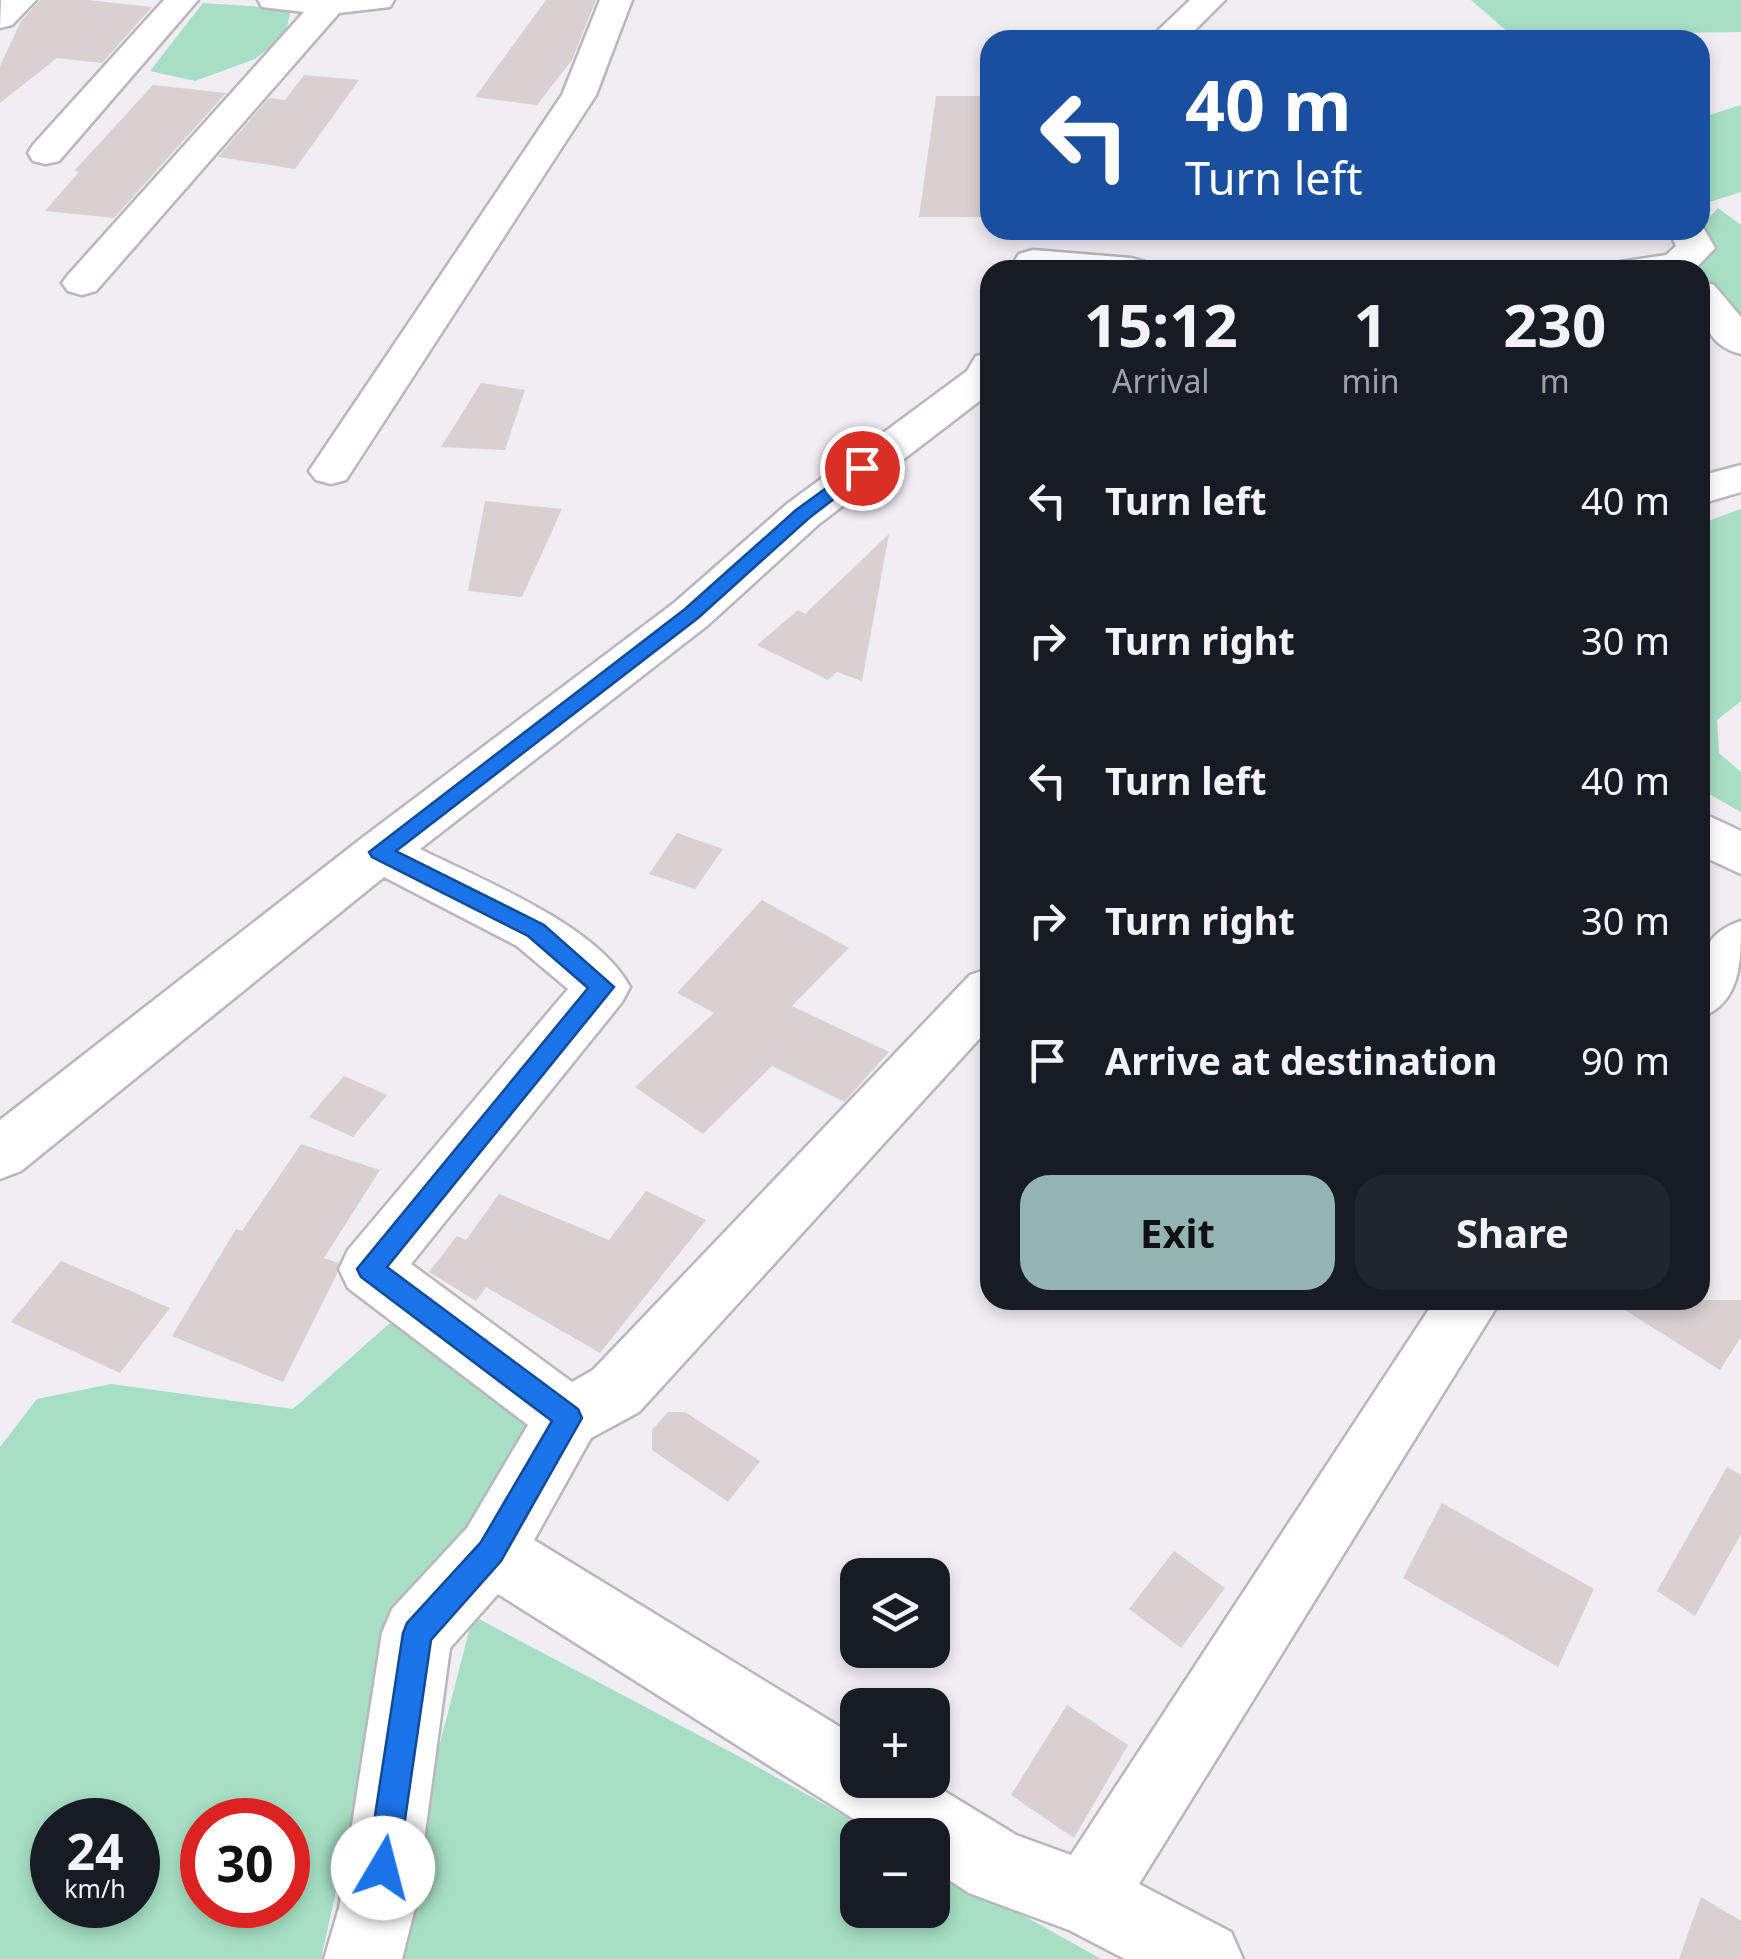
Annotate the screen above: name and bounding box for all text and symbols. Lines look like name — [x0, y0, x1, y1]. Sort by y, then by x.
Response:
text: 40 m — [1185, 56, 1352, 152]
icon: left — [1020, 70, 1150, 200]
text: Turn left — [1185, 147, 1362, 208]
text: 15:12 — [1084, 283, 1238, 365]
text: 1 — [1353, 283, 1388, 365]
text: 230 — [1503, 283, 1606, 365]
text: Arrival — [1112, 359, 1210, 402]
text: min — [1342, 359, 1400, 402]
text: m — [1540, 359, 1570, 402]
pin — [820, 426, 905, 511]
icon: arrive — [835, 441, 890, 496]
icon: left — [1020, 473, 1075, 528]
text: Turn left — [1105, 474, 1267, 526]
text: 40 m — [1581, 474, 1670, 526]
icon: right — [1020, 613, 1075, 668]
text: Turn right — [1105, 614, 1295, 666]
text: 30 m — [1581, 614, 1670, 666]
icon: left — [1020, 753, 1075, 808]
text: Turn left — [1105, 754, 1267, 806]
text: 40 m — [1581, 754, 1670, 806]
icon: right — [1020, 893, 1075, 948]
text: Turn right — [1105, 894, 1295, 946]
text: 30 m — [1581, 894, 1670, 946]
icon: arrive — [1020, 1033, 1075, 1088]
text: Arrive at destination — [1105, 1034, 1497, 1086]
text: 90 m — [1581, 1034, 1670, 1086]
button: Exit — [1020, 1175, 1335, 1290]
button: Share — [1355, 1175, 1670, 1290]
map controls — [840, 1558, 950, 1928]
button: layers — [840, 1558, 950, 1668]
button: + — [840, 1688, 950, 1798]
speed limit sign: 30 — [180, 1798, 310, 1928]
position arrow — [331, 1816, 435, 1920]
text: 24 — [66, 1817, 124, 1885]
button: − — [840, 1818, 950, 1928]
text: km/h — [64, 1871, 126, 1905]

